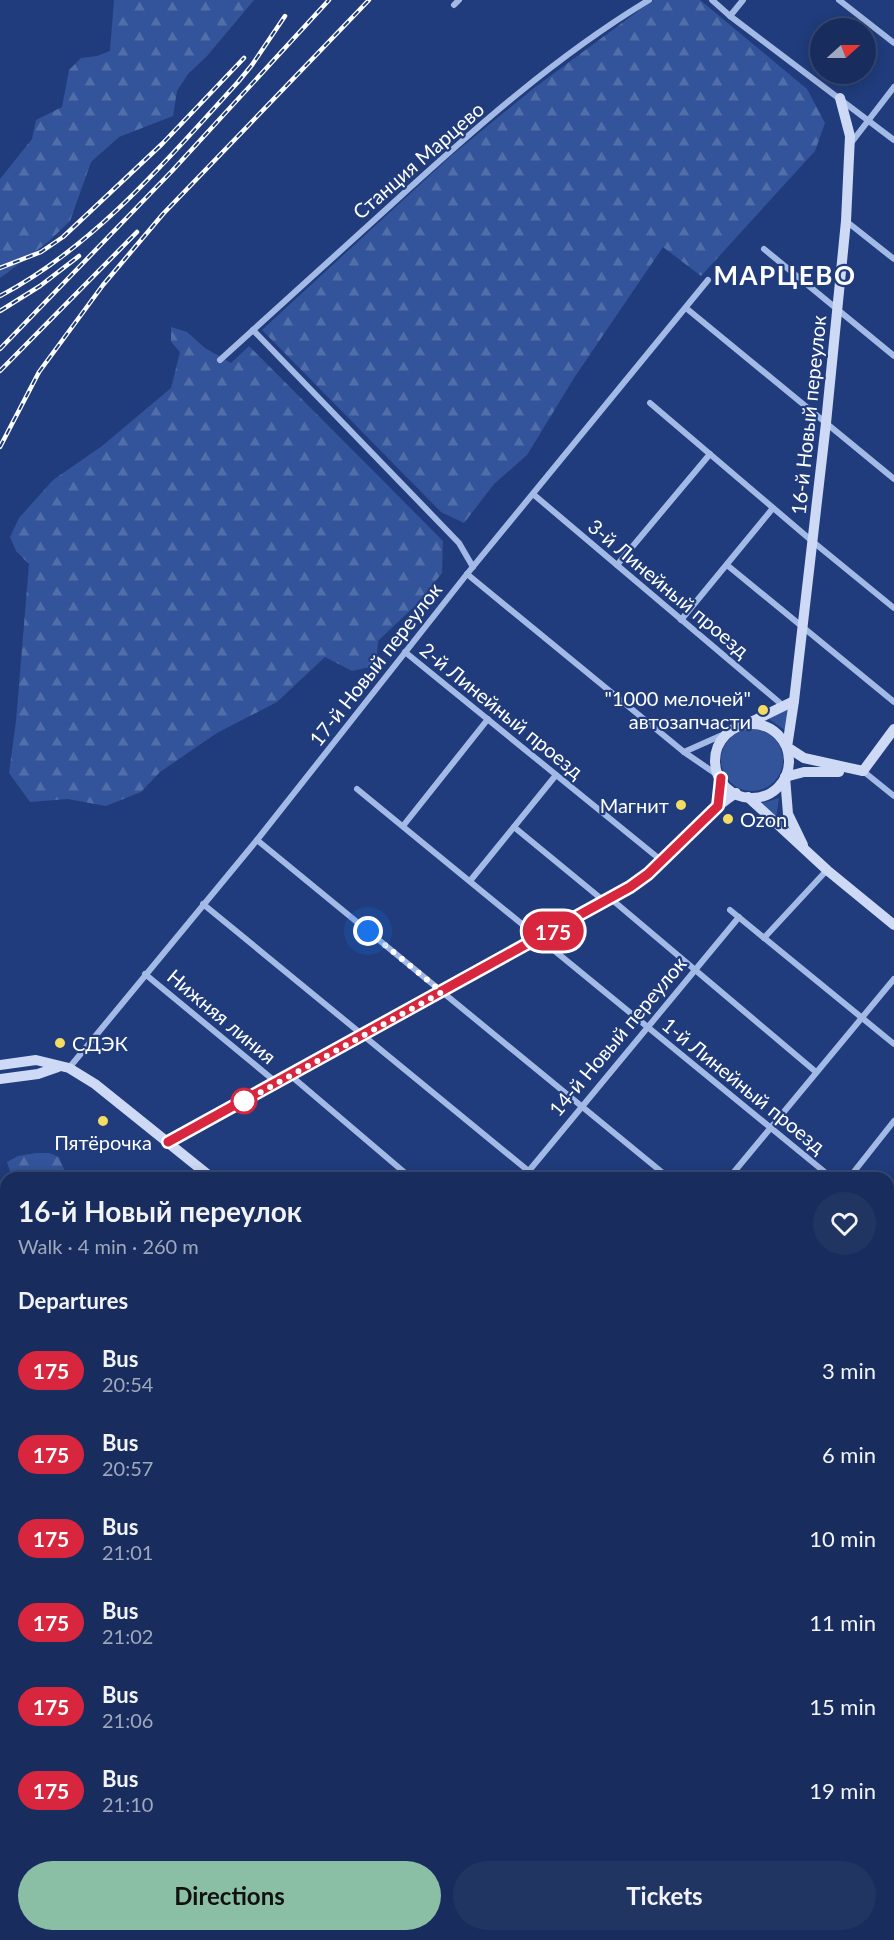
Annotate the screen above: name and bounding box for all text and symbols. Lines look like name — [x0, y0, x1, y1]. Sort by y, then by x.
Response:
north arrow — [810, 18, 876, 84]
map controls — [810, 18, 876, 84]
street label: Станция Марцево — [348, 97, 488, 223]
district label: МАРЦЕВО — [714, 259, 856, 291]
street label: 16-й Новый переулок — [786, 313, 830, 516]
street label: 3-й Линейный проезд — [584, 514, 754, 662]
street label: 17-й Новый переулок — [304, 577, 447, 750]
street label: 2-й Линейный проезд — [416, 637, 588, 783]
place label: "1000 мелочей" автозапчасти — [605, 686, 751, 733]
marker: "1000 мелочей" автозапчасти — [756, 703, 770, 717]
place label: Магнит — [600, 793, 669, 817]
marker: Магнит — [674, 798, 688, 812]
place label: Ozon — [740, 807, 787, 831]
marker: Ozon — [721, 812, 735, 826]
line badge: 175 — [518, 912, 588, 950]
your location — [353, 916, 383, 946]
text: 175 — [535, 919, 571, 944]
street label: 14-й Новый переулок — [543, 951, 691, 1121]
street label: Нижняя линия — [163, 964, 281, 1068]
street label: 1-й Линейный проезд — [658, 1012, 830, 1158]
place label: СДЭК — [72, 1031, 129, 1055]
marker: СДЭК — [53, 1036, 67, 1050]
unlabelled marker — [231, 1088, 257, 1114]
marker: Пятёрочка — [96, 1114, 110, 1128]
place label: Пятёрочка — [54, 1130, 152, 1154]
button: heart — [813, 1192, 876, 1255]
text: 16-й Новый переулок — [18, 1194, 302, 1228]
text: Walk · 4 min · 260 m — [18, 1234, 199, 1258]
text: Departures — [18, 1287, 128, 1314]
text: Bus — [102, 1345, 138, 1372]
text: 3 min — [822, 1357, 876, 1384]
text: 175 — [33, 1358, 69, 1383]
text: 20:54 — [102, 1372, 153, 1396]
text: Bus — [102, 1429, 138, 1456]
text: 6 min — [822, 1441, 876, 1468]
text: 175 — [33, 1442, 69, 1467]
text: 20:57 — [102, 1456, 153, 1480]
text: Bus — [102, 1513, 138, 1540]
text: 10 min — [809, 1525, 876, 1552]
text: 175 — [33, 1526, 69, 1551]
text: 21:01 — [102, 1540, 153, 1564]
text: Bus — [102, 1597, 138, 1624]
text: 11 min — [809, 1609, 876, 1636]
text: 175 — [33, 1610, 69, 1635]
text: 21:02 — [102, 1624, 153, 1648]
text: Bus — [102, 1681, 138, 1708]
text: 15 min — [809, 1693, 876, 1720]
text: 175 — [33, 1694, 69, 1719]
text: 21:06 — [102, 1708, 153, 1732]
text: Bus — [102, 1765, 138, 1792]
text: 19 min — [809, 1777, 876, 1804]
text: 175 — [33, 1778, 69, 1803]
text: 21:10 — [102, 1792, 153, 1816]
button: Directions — [18, 1861, 441, 1930]
button: Tickets — [453, 1861, 876, 1930]

